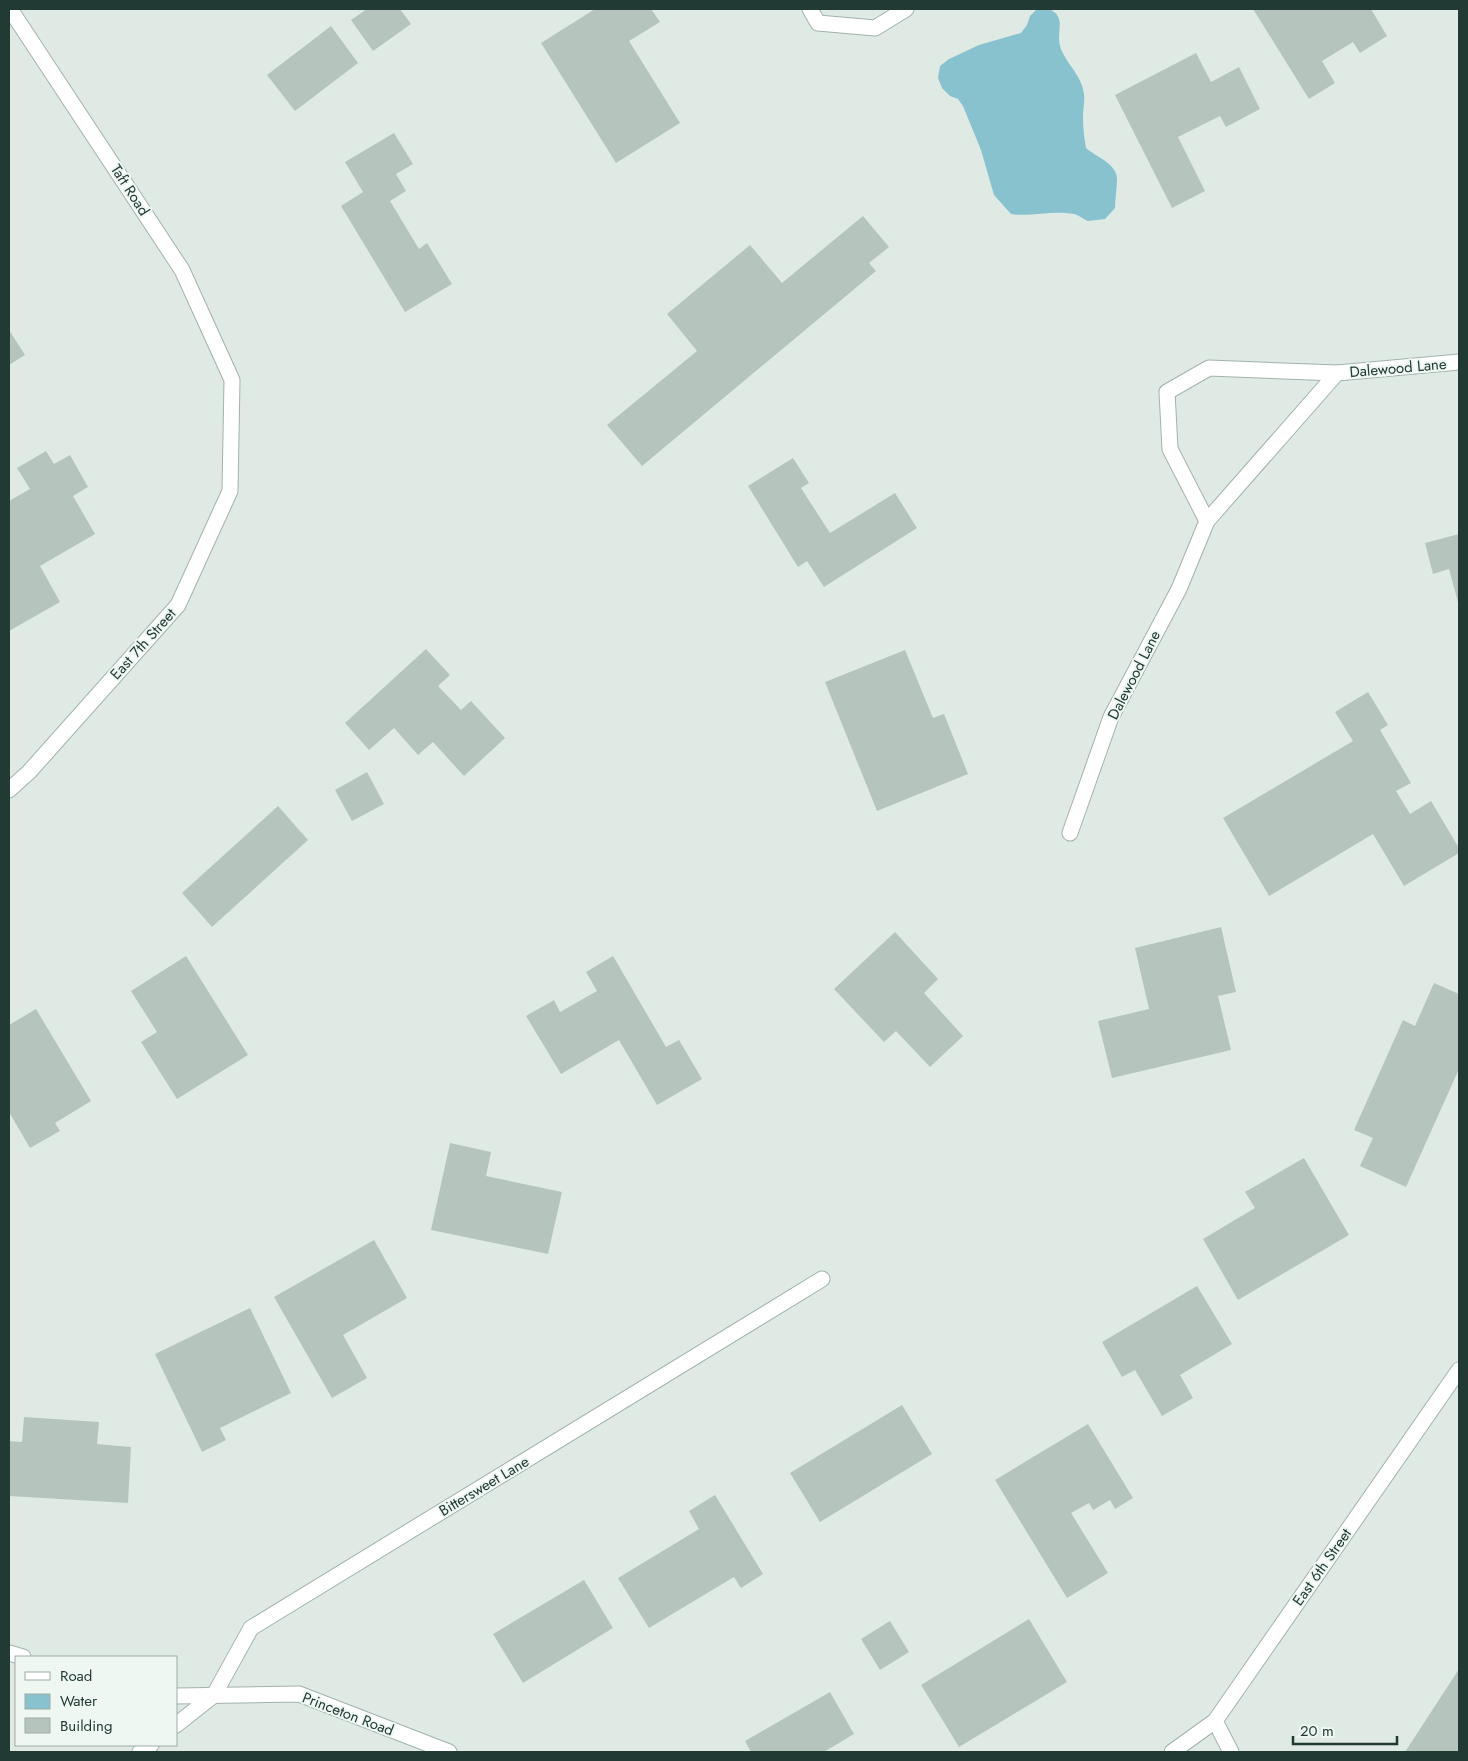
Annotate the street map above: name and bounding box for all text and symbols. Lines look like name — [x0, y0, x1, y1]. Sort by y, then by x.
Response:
street label: Taft Road — [105, 160, 155, 220]
street label: Dalewood Lane — [1349, 353, 1448, 383]
street label: East 7th Street — [105, 603, 181, 685]
street label: Dalewood Lane — [1102, 626, 1166, 723]
street label: Bittersweet Lane — [435, 1450, 533, 1522]
street label: East 6th Street — [1287, 1523, 1357, 1610]
legend — [15, 1656, 178, 1746]
text: Road — [60, 1665, 92, 1687]
street label: Princeton Road — [299, 1686, 397, 1742]
text: Water — [60, 1690, 98, 1712]
scale bar — [1293, 1714, 1397, 1746]
text: Building — [60, 1715, 112, 1737]
text: 20 m — [1300, 1720, 1334, 1742]

